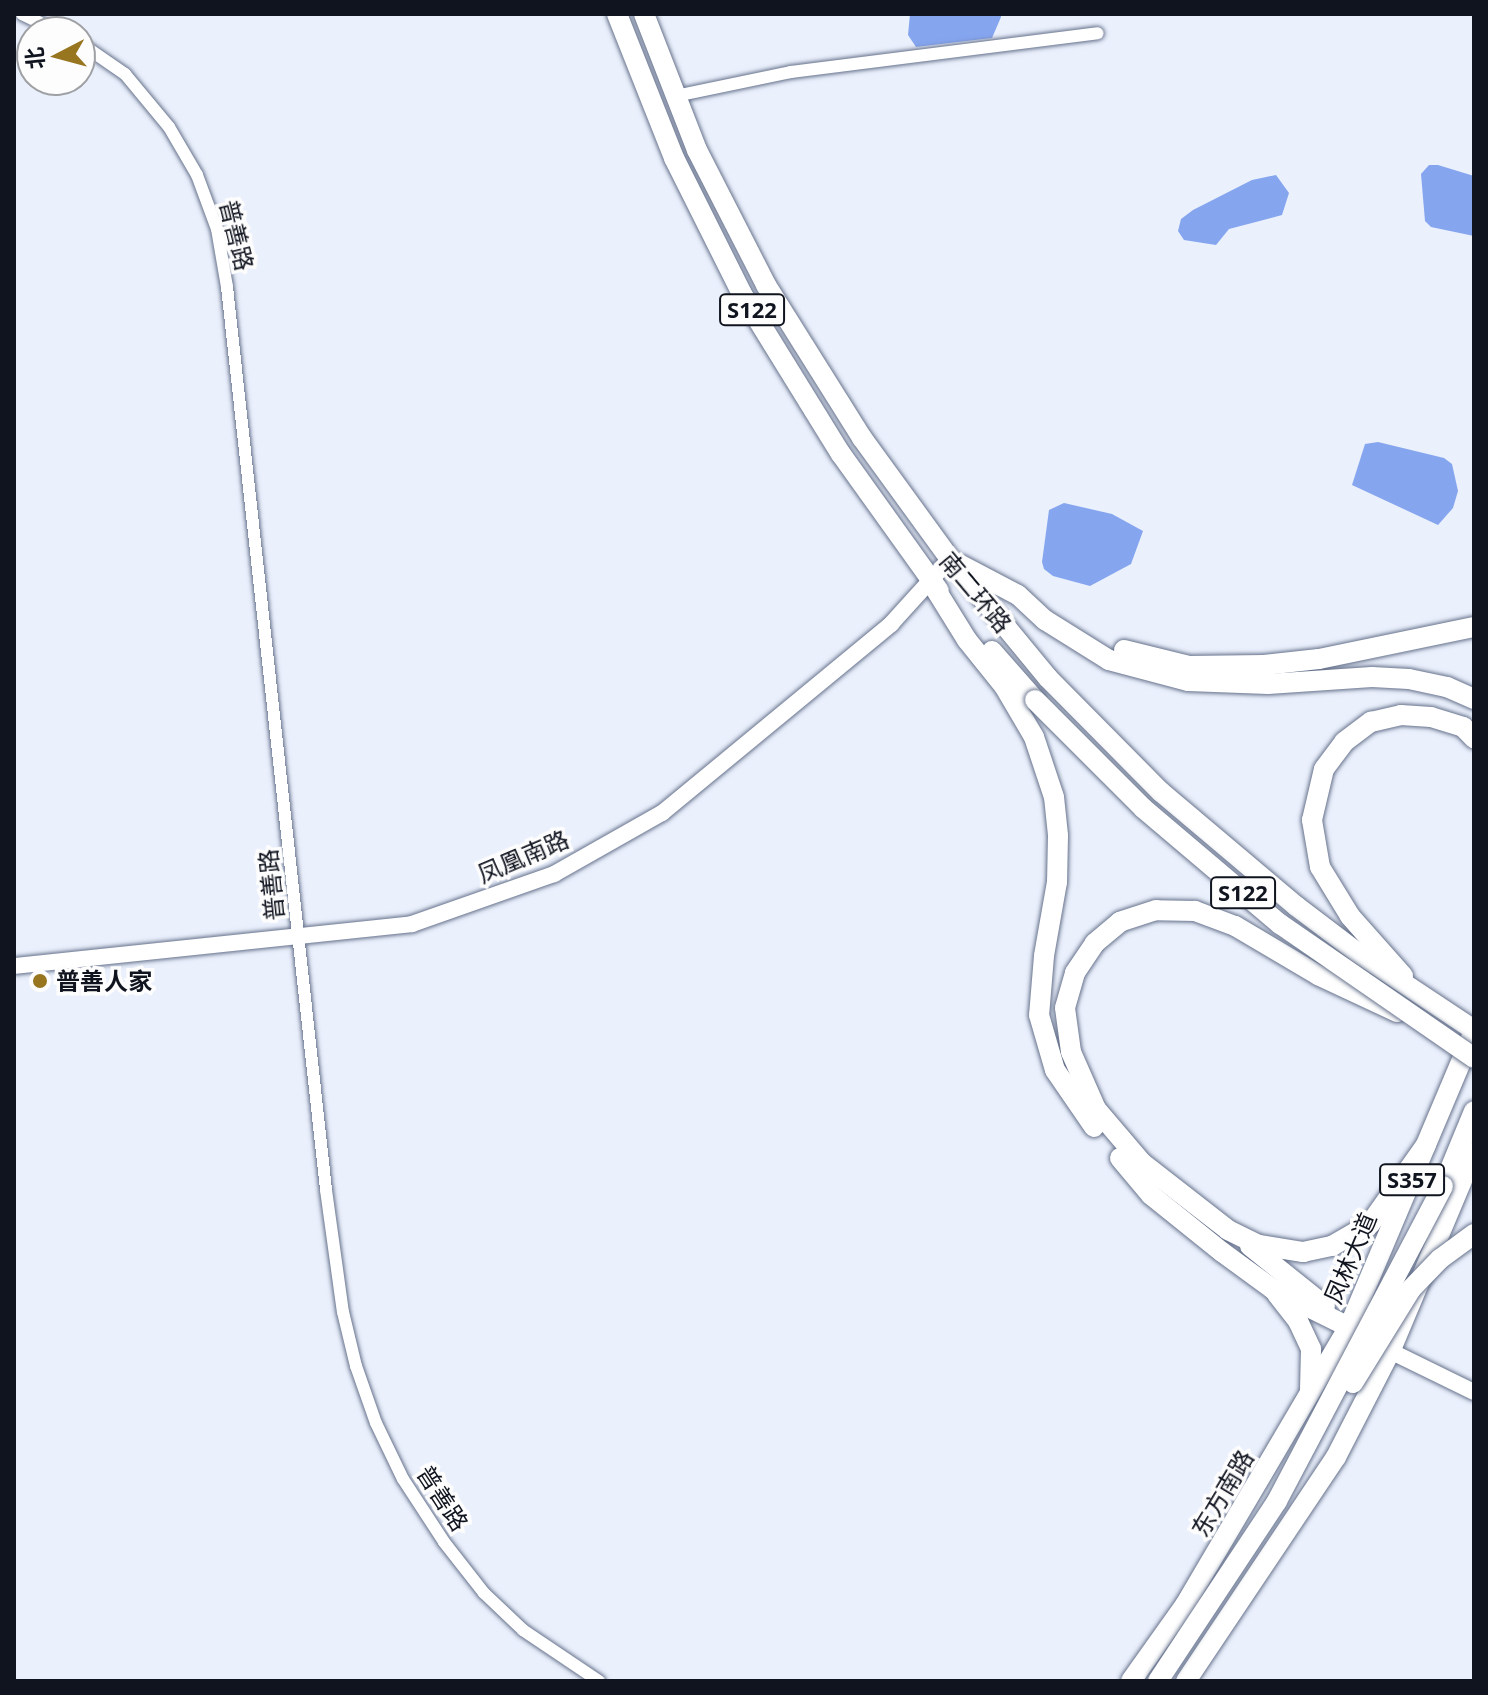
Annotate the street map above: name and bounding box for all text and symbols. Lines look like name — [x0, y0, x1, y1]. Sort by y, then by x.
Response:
north arrow — [16, 16, 96, 96]
text: 北 — [18, 46, 50, 71]
street label: 普善路 — [214, 197, 260, 273]
road number: S122 — [718, 292, 786, 328]
street label: 南二环路 — [934, 546, 1018, 638]
street label: 凤凰南路 — [473, 824, 573, 888]
street label: 普善路 — [253, 848, 289, 922]
road number: S122 — [1209, 875, 1277, 911]
place label: 普善人家 — [56, 967, 152, 995]
marker: 普善人家 — [31, 972, 49, 990]
road number: S357 — [1378, 1162, 1446, 1198]
street label: 凤林大道 — [1318, 1208, 1382, 1308]
street label: 东方南路 — [1185, 1444, 1259, 1542]
street label: 普善路 — [411, 1460, 475, 1536]

